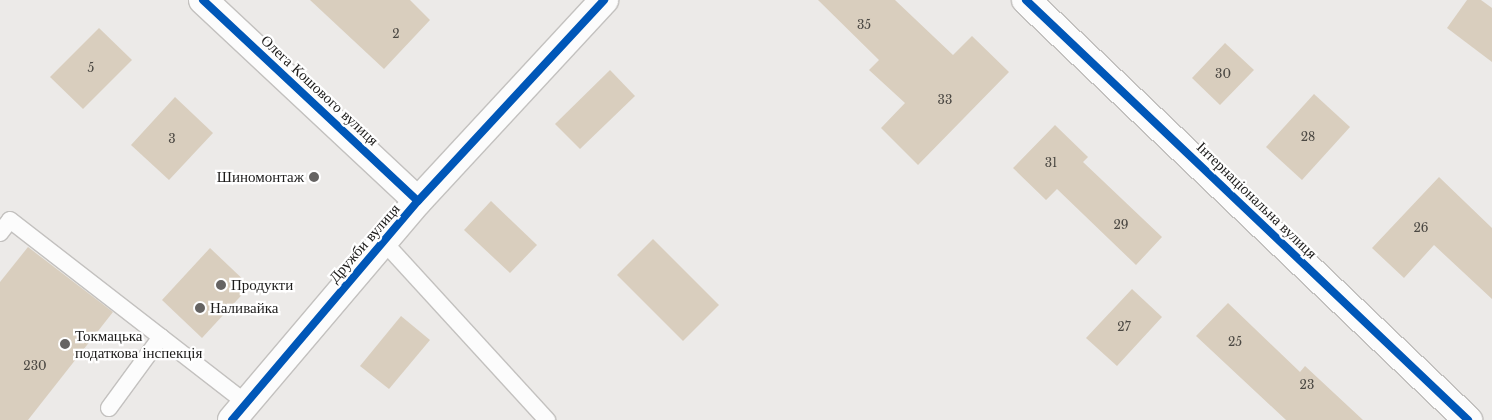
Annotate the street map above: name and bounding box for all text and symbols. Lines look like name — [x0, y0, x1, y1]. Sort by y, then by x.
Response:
house number: 35 — [857, 18, 871, 32]
house number: 2 — [392, 27, 400, 41]
street label: Олега Кошового вулиця — [258, 31, 382, 149]
house number: 5 — [88, 61, 94, 75]
house number: 30 — [1215, 67, 1231, 81]
house number: 33 — [938, 93, 952, 107]
house number: 28 — [1301, 130, 1315, 144]
house number: 3 — [168, 132, 176, 146]
street label: Інтернаціональна вулиця — [1193, 138, 1321, 262]
house number: 31 — [1045, 156, 1057, 170]
place label: Шиномонтаж — [217, 168, 304, 186]
marker: Шиномонтаж — [308, 171, 320, 183]
street label: Дружби вулиця — [325, 200, 403, 286]
house number: 29 — [1113, 218, 1129, 232]
house number: 26 — [1413, 221, 1429, 235]
place label: Продукти — [231, 276, 293, 294]
marker: Продукти — [215, 279, 227, 291]
place label: Наливайка — [210, 299, 278, 317]
marker: Наливайка — [194, 302, 206, 314]
house number: 27 — [1117, 320, 1131, 334]
place label: Токмацька податкова інспекція — [75, 326, 202, 361]
house number: 25 — [1228, 335, 1242, 349]
marker: Токмацька податкова інспекція — [59, 338, 71, 350]
house number: 230 — [23, 359, 47, 373]
house number: 23 — [1300, 378, 1314, 392]

